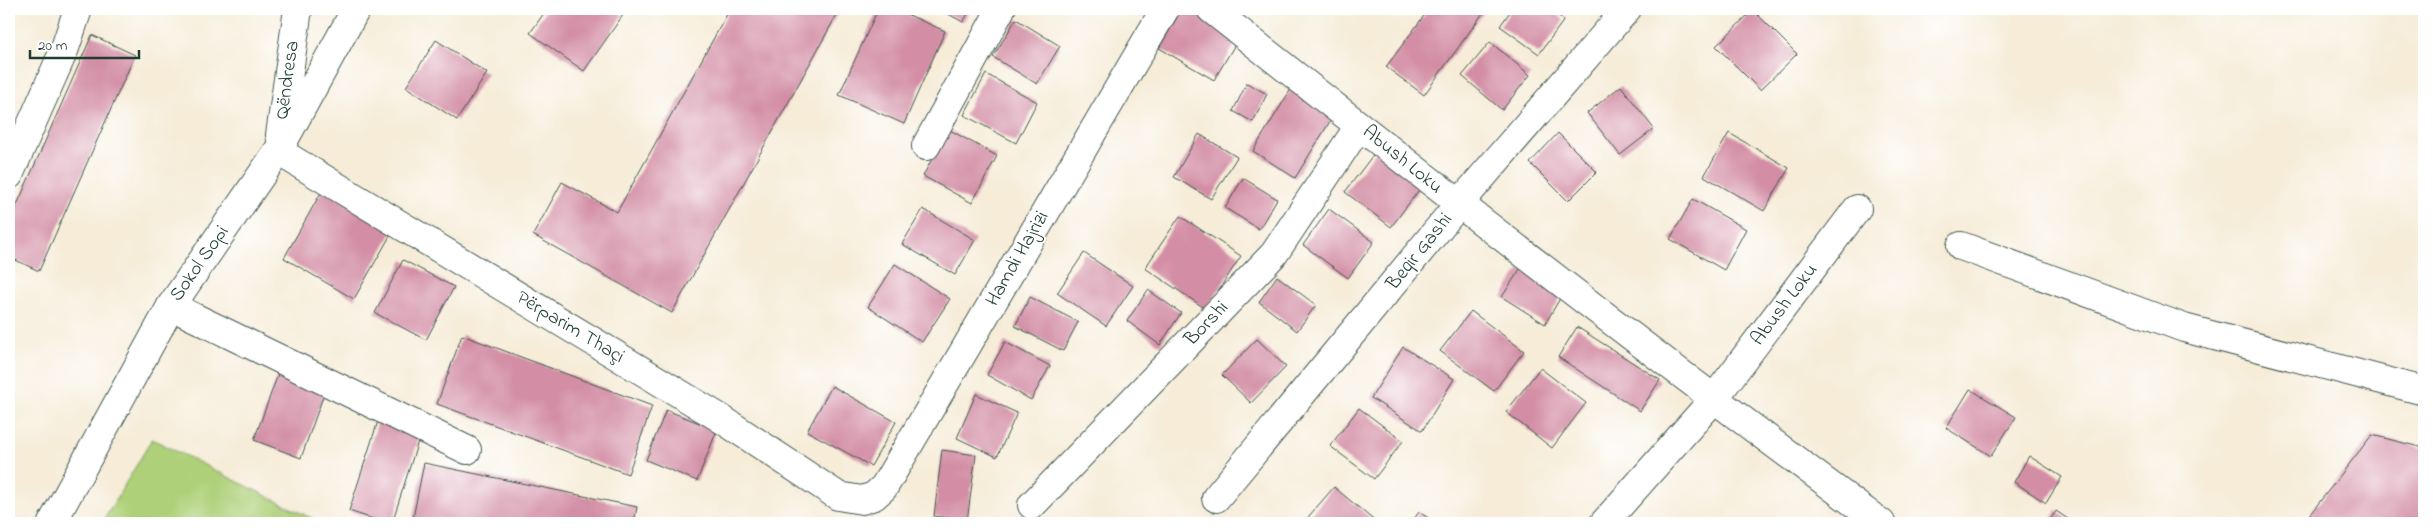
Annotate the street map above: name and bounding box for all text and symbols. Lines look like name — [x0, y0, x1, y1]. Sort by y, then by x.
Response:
scale bar — [30, 28, 139, 60]
text: 20 m — [38, 35, 68, 57]
street label: Qëndresa — [268, 39, 308, 121]
street label: Abush Loku — [1355, 118, 1449, 202]
street label: Hamdi Hajrizi — [979, 206, 1057, 312]
street label: Beqir Gashi — [1379, 207, 1460, 298]
street label: Sokol Sopi — [163, 220, 237, 308]
street label: Abush Loku — [1744, 258, 1826, 352]
street label: Përparim Thaçi — [510, 284, 630, 372]
street label: Borshi — [1177, 295, 1236, 354]

